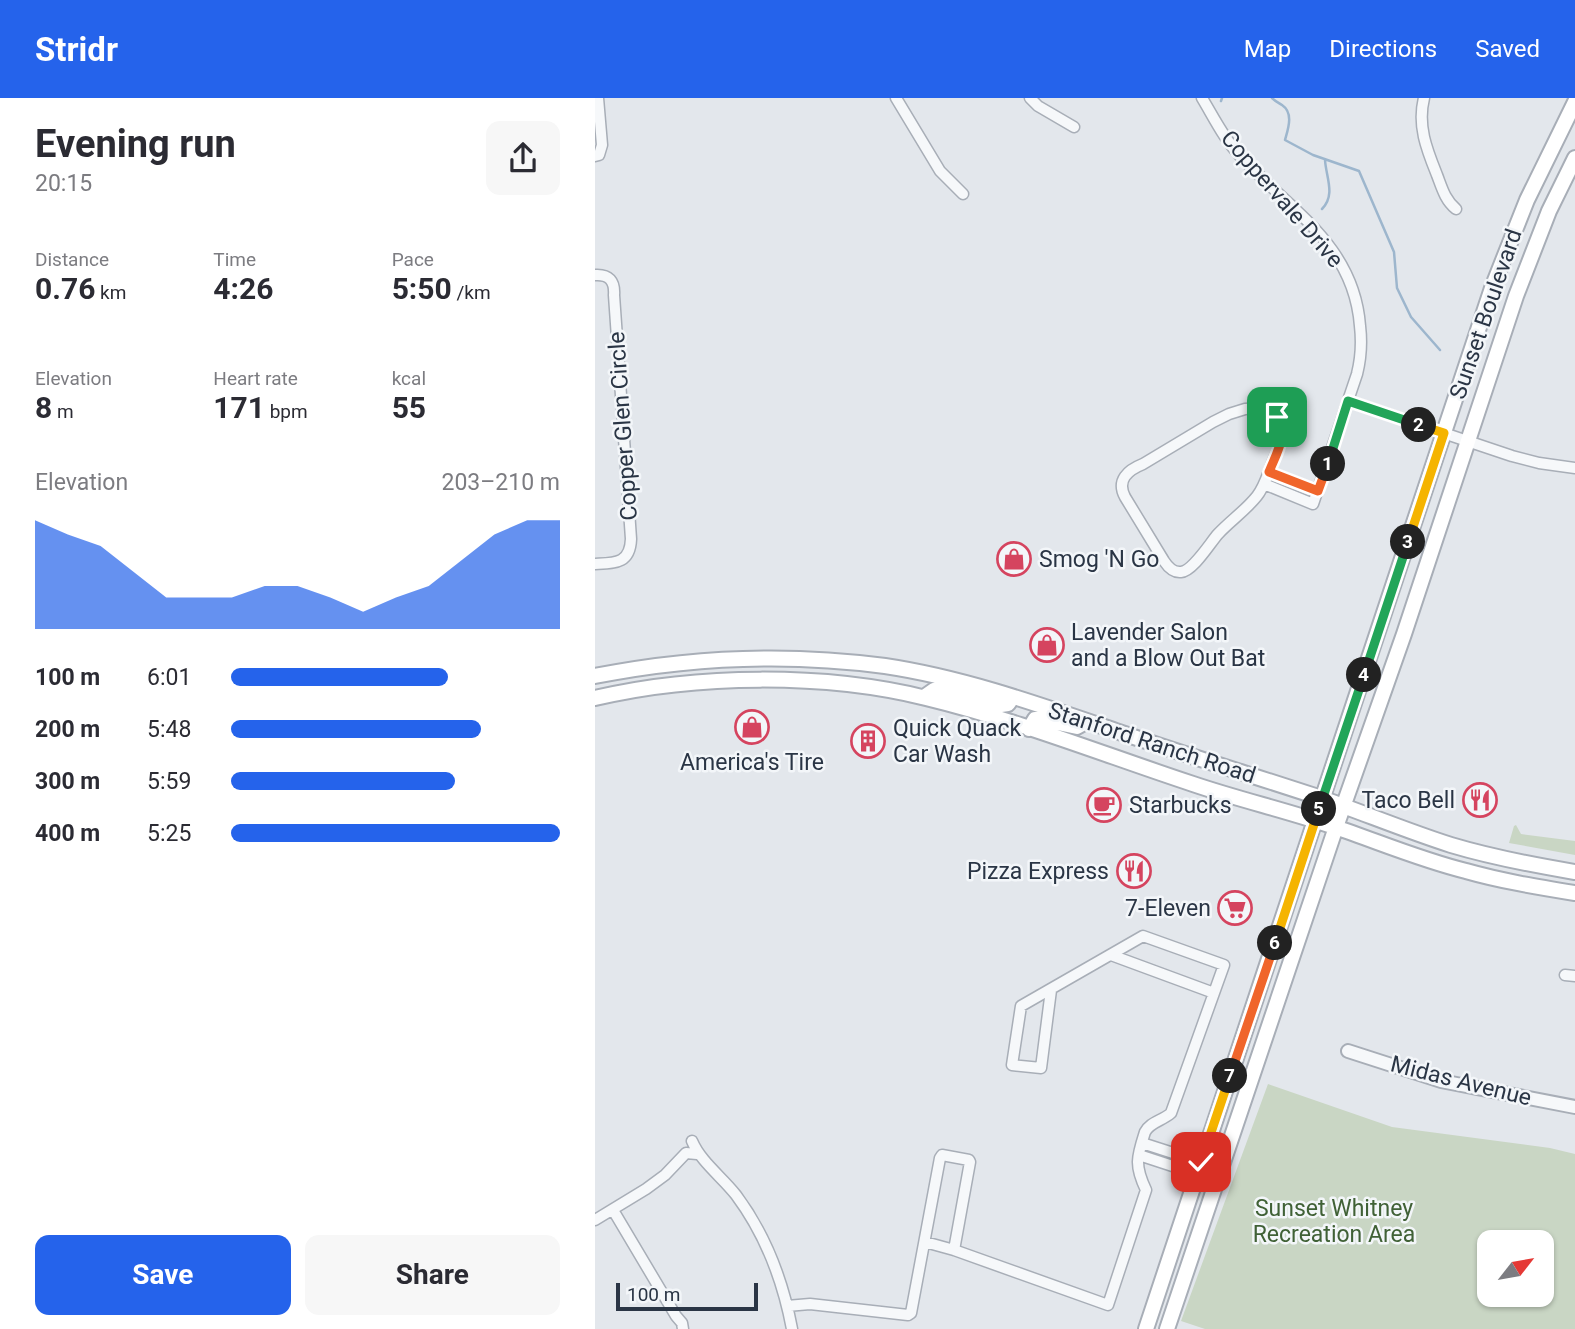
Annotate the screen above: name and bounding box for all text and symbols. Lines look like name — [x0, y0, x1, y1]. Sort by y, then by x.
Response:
text: Stridr — [35, 30, 118, 69]
text: Map — [1244, 35, 1291, 63]
text: Directions — [1329, 35, 1437, 63]
text: Saved — [1475, 35, 1540, 63]
button: share — [486, 121, 560, 195]
text: Evening run — [35, 122, 236, 166]
street label: Coppervale Drive — [1215, 125, 1349, 273]
text: 20:15 — [35, 170, 92, 197]
street label: Sunset Boulevard — [1444, 225, 1528, 403]
text: Distance — [35, 248, 109, 271]
text: Time — [213, 248, 256, 271]
text: Pace — [392, 248, 434, 271]
text: 0.76 — [35, 271, 95, 306]
text: 4:26 — [213, 271, 273, 306]
text: 5:50 — [392, 271, 452, 306]
text: km — [95, 281, 126, 304]
text: /km — [452, 281, 491, 304]
street label: Copper Glen Circle — [603, 331, 643, 521]
text: Elevation — [35, 367, 112, 390]
text: Heart rate — [213, 367, 298, 390]
text: kcal — [392, 367, 426, 390]
pin — [1247, 387, 1307, 447]
text: 8 — [35, 390, 52, 425]
text: 171 — [213, 390, 265, 425]
text: 55 — [392, 390, 426, 425]
icon: arrive — [1258, 398, 1296, 436]
text: m — [52, 400, 74, 423]
text: bpm — [265, 400, 308, 423]
pin: 2 — [1401, 408, 1437, 442]
text: 2 — [1413, 413, 1424, 436]
pin: 1 — [1311, 446, 1345, 482]
text: 1 — [1322, 452, 1333, 475]
text: Elevation — [35, 469, 128, 496]
text: 203–210 m — [441, 469, 560, 496]
pin: 3 — [1391, 524, 1425, 560]
text: 3 — [1402, 530, 1413, 553]
shop icon: Smog 'N Go — [995, 540, 1033, 578]
place label: Smog 'N Go — [1039, 546, 1159, 573]
place label: Lavender Salon and a Blow Out Bat — [1071, 619, 1265, 672]
shop icon: Lavender Salon and a Blow Out Bat — [1028, 626, 1066, 664]
pin: 4 — [1347, 658, 1381, 692]
text: 4 — [1358, 663, 1369, 686]
text: 100 m — [35, 664, 100, 691]
text: 6:01 — [147, 664, 191, 691]
street label: Stanford Ranch Road — [1045, 697, 1259, 789]
shop icon: America's Tire — [733, 708, 771, 746]
place label: Quick Quack Car Wash — [893, 715, 1022, 768]
text: 200 m — [35, 716, 100, 743]
text: 5:48 — [147, 716, 191, 743]
building icon: Quick Quack Car Wash — [849, 722, 887, 760]
place label: America's Tire — [680, 749, 824, 776]
text: 300 m — [35, 768, 100, 795]
text: 5:59 — [147, 768, 191, 795]
restaurant icon: Taco Bell — [1461, 781, 1499, 819]
cafe icon: Starbucks — [1085, 786, 1123, 824]
place label: Taco Bell — [1361, 787, 1455, 814]
place label: Starbucks — [1129, 792, 1232, 819]
pin: 5 — [1301, 792, 1337, 826]
text: 5 — [1313, 797, 1324, 820]
text: 400 m — [35, 820, 100, 847]
text: 5:25 — [147, 820, 191, 847]
restaurant icon: Pizza Express — [1115, 852, 1153, 890]
place label: Pizza Express — [967, 858, 1109, 885]
supermarket icon: 7-Eleven — [1216, 889, 1254, 927]
place label: 7-Eleven — [1125, 895, 1211, 922]
pin: 6 — [1257, 926, 1293, 960]
text: 6 — [1269, 931, 1280, 954]
street label: Midas Avenue — [1388, 1050, 1534, 1112]
pin: 7 — [1213, 1058, 1247, 1094]
text: 7 — [1224, 1064, 1235, 1087]
pin — [1171, 1132, 1231, 1192]
icon: check — [1182, 1143, 1220, 1181]
park label: Sunset Whitney Recreation Area — [1253, 1195, 1415, 1248]
north arrow — [1477, 1230, 1554, 1307]
map controls — [1477, 1230, 1554, 1307]
button: Save — [35, 1235, 291, 1315]
button: Share — [305, 1235, 560, 1315]
scale bar — [616, 1280, 758, 1312]
text: 100 m — [627, 1283, 680, 1306]

